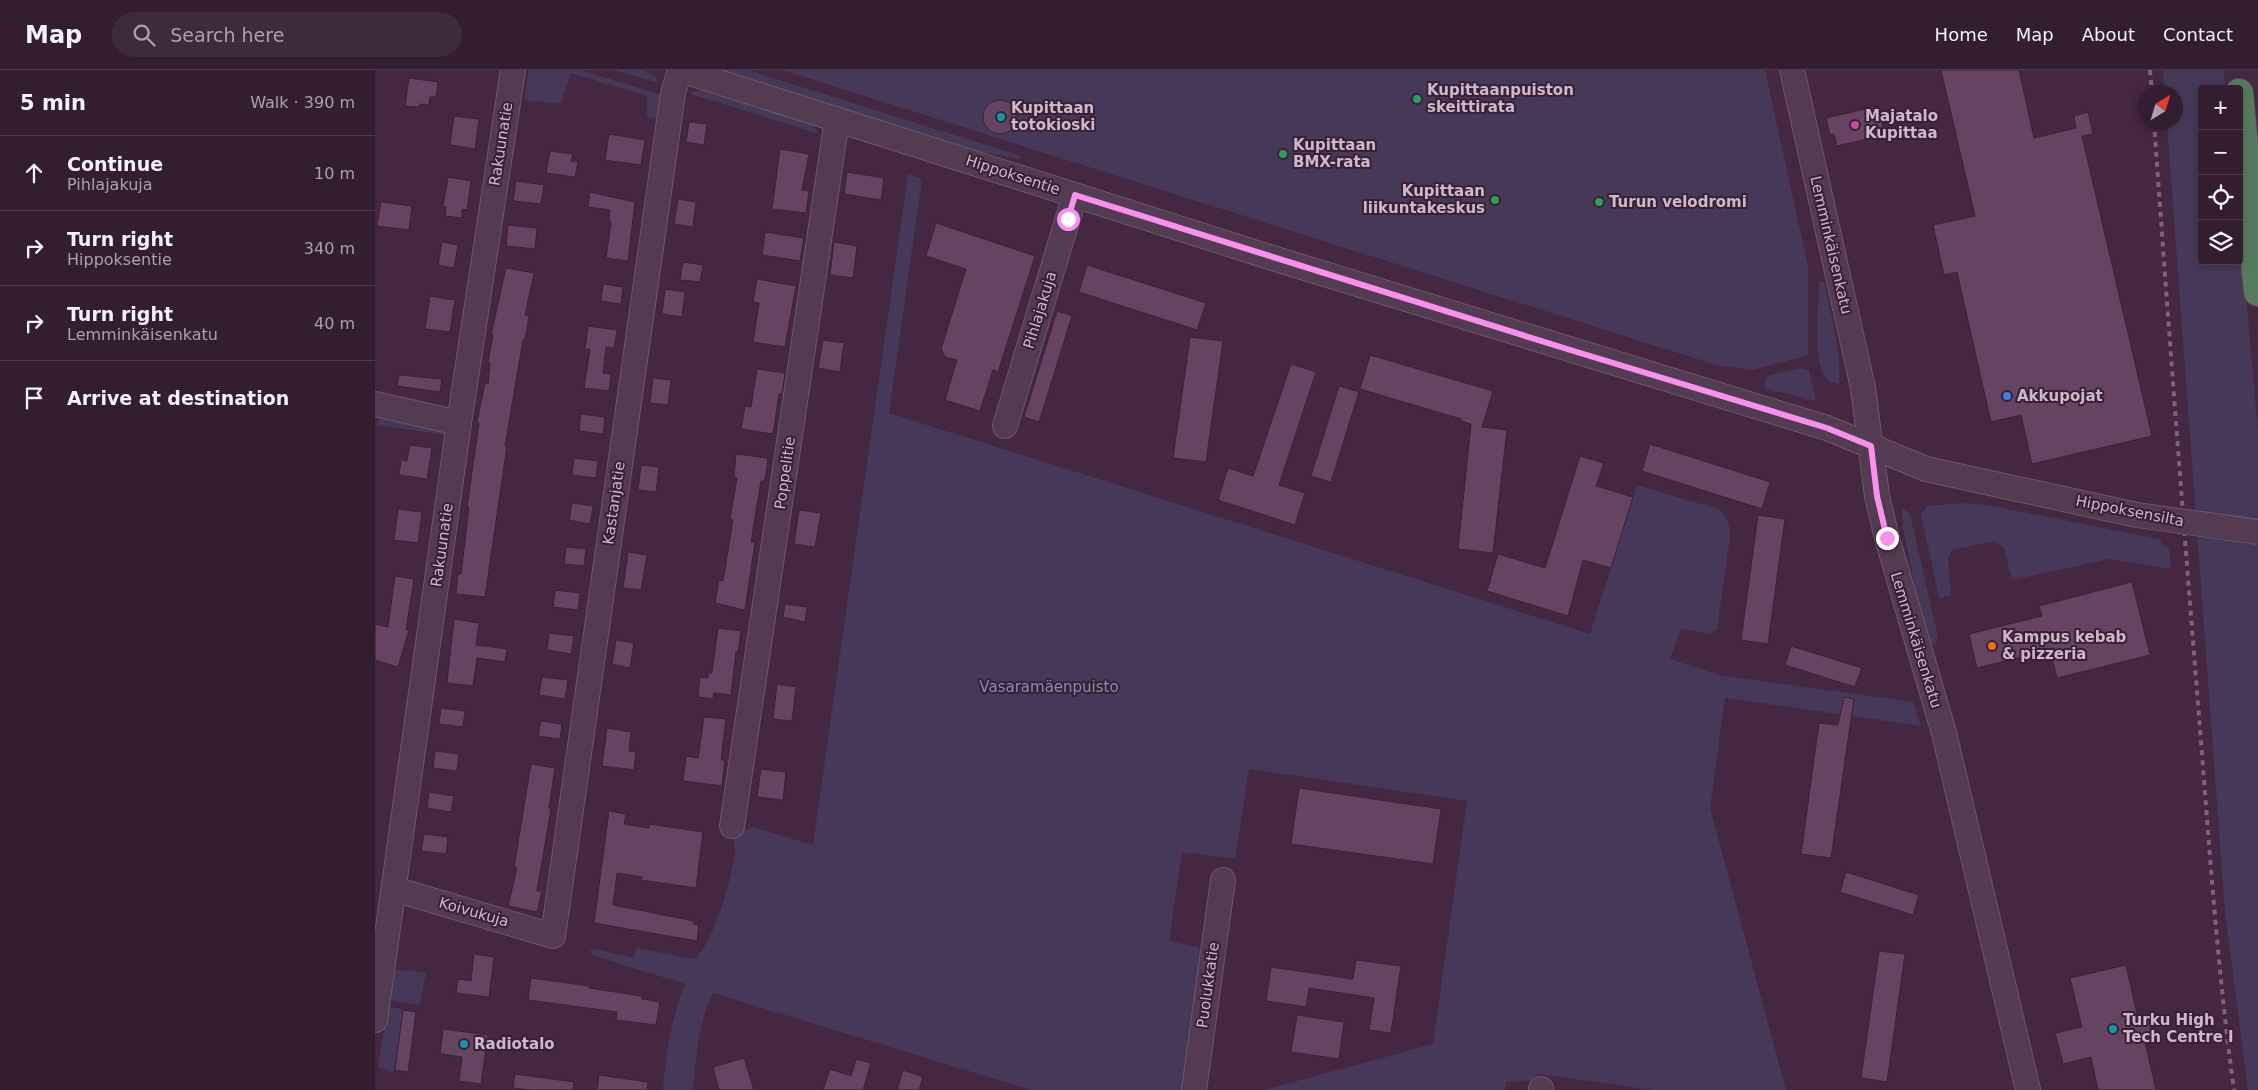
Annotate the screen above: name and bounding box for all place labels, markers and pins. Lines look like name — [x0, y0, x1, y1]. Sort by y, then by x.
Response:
place label: Kupittaanpuiston skeittirata — [1427, 81, 1574, 116]
marker: Kupittaanpuiston skeittirata — [1411, 93, 1423, 105]
place label: Kupittaan totokioski — [1011, 99, 1095, 134]
place label: Majatalo Kupittaa — [1865, 107, 1938, 142]
marker: Kupittaan totokioski — [995, 111, 1007, 123]
marker: Majatalo Kupittaa — [1849, 119, 1861, 131]
place label: Kupittaan BMX-rata — [1293, 136, 1376, 171]
marker: Kupittaan BMX-rata — [1277, 148, 1289, 160]
place label: Kupittaan liikuntakeskus — [1363, 182, 1485, 217]
place label: Turun velodromi — [1609, 193, 1747, 211]
marker: Kupittaan liikuntakeskus — [1489, 194, 1501, 206]
marker: Turun velodromi — [1593, 196, 1605, 208]
place label: Akkupojat — [2017, 387, 2103, 405]
marker: Akkupojat — [2001, 390, 2013, 402]
place label: Kampus kebab & pizzeria — [2002, 628, 2127, 663]
marker: Kampus kebab & pizzeria — [1986, 640, 1998, 652]
place label: Turku High Tech Centre I — [2123, 1011, 2234, 1046]
marker: Turku High Tech Centre I — [2107, 1023, 2119, 1035]
place label: Radiotalo — [474, 1035, 555, 1053]
marker: Radiotalo — [458, 1038, 470, 1050]

